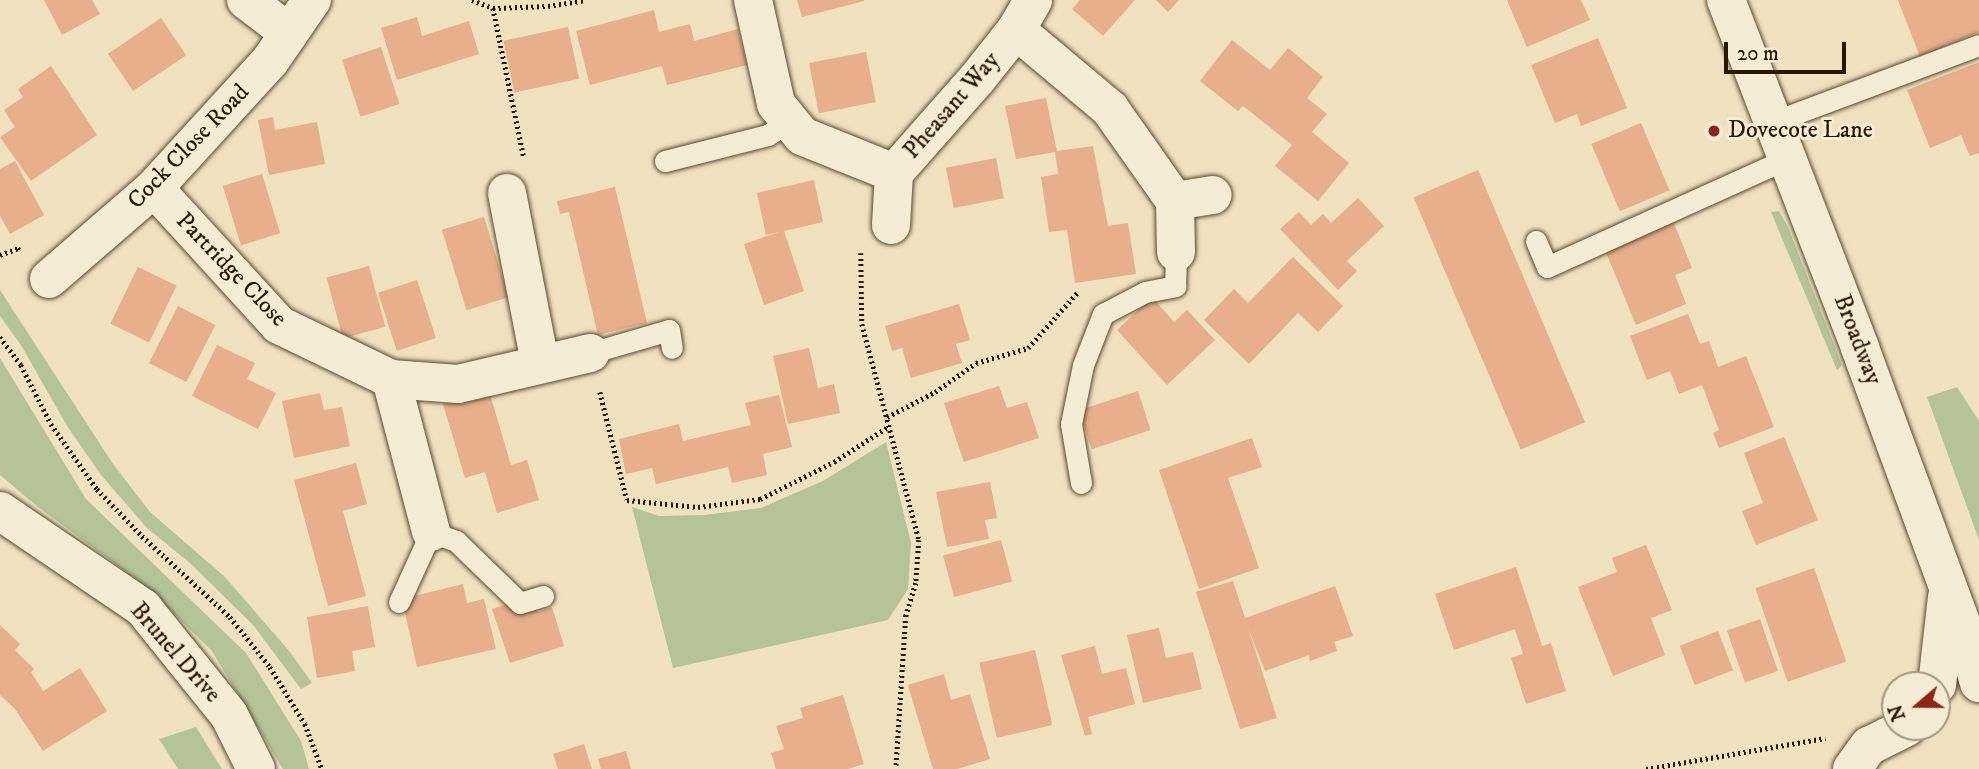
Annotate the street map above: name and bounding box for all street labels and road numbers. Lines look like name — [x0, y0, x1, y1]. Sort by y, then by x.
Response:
street label: Pheasant Way — [898, 47, 1006, 165]
street label: Cock Close Road — [122, 79, 256, 215]
street label: Partridge Close — [169, 207, 293, 333]
street label: Broadway — [1827, 291, 1887, 389]
street label: Brunel Drive — [124, 597, 226, 709]

